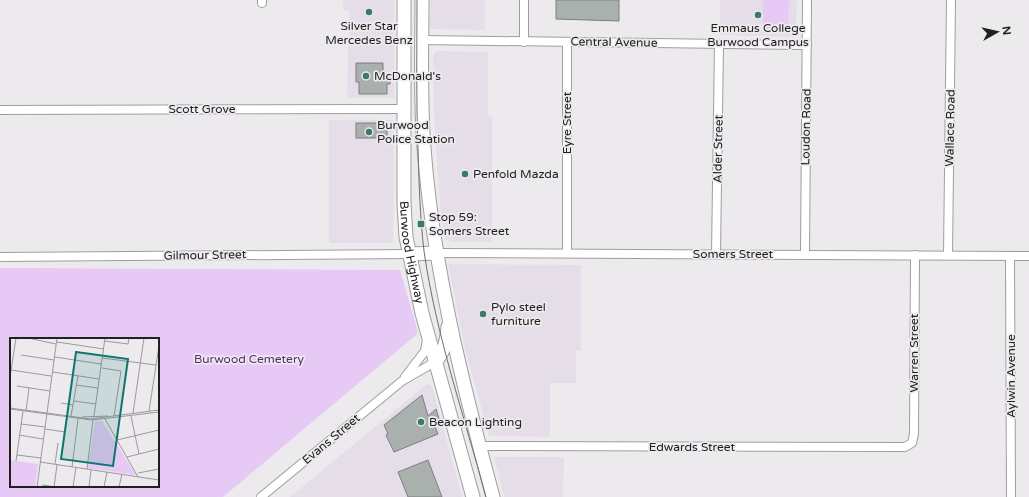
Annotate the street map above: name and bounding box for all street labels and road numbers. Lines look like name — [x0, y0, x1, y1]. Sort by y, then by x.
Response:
street label: Central Avenue — [570, 34, 658, 50]
street label: Loudon Road — [798, 88, 814, 166]
street label: Wallace Road — [942, 89, 958, 167]
street label: Eyre Street — [560, 91, 574, 154]
street label: Scott Grove — [168, 102, 236, 116]
street label: Alder Street — [710, 114, 726, 183]
street label: Burwood Highway — [397, 201, 427, 306]
street label: Gilmour Street — [164, 247, 247, 263]
street label: Somers Street — [693, 247, 774, 261]
street label: Warren Street — [907, 313, 921, 392]
street label: Aylwin Avenue — [1004, 334, 1018, 418]
street label: Evans Street — [299, 411, 363, 467]
street label: Edwards Street — [649, 440, 736, 454]

